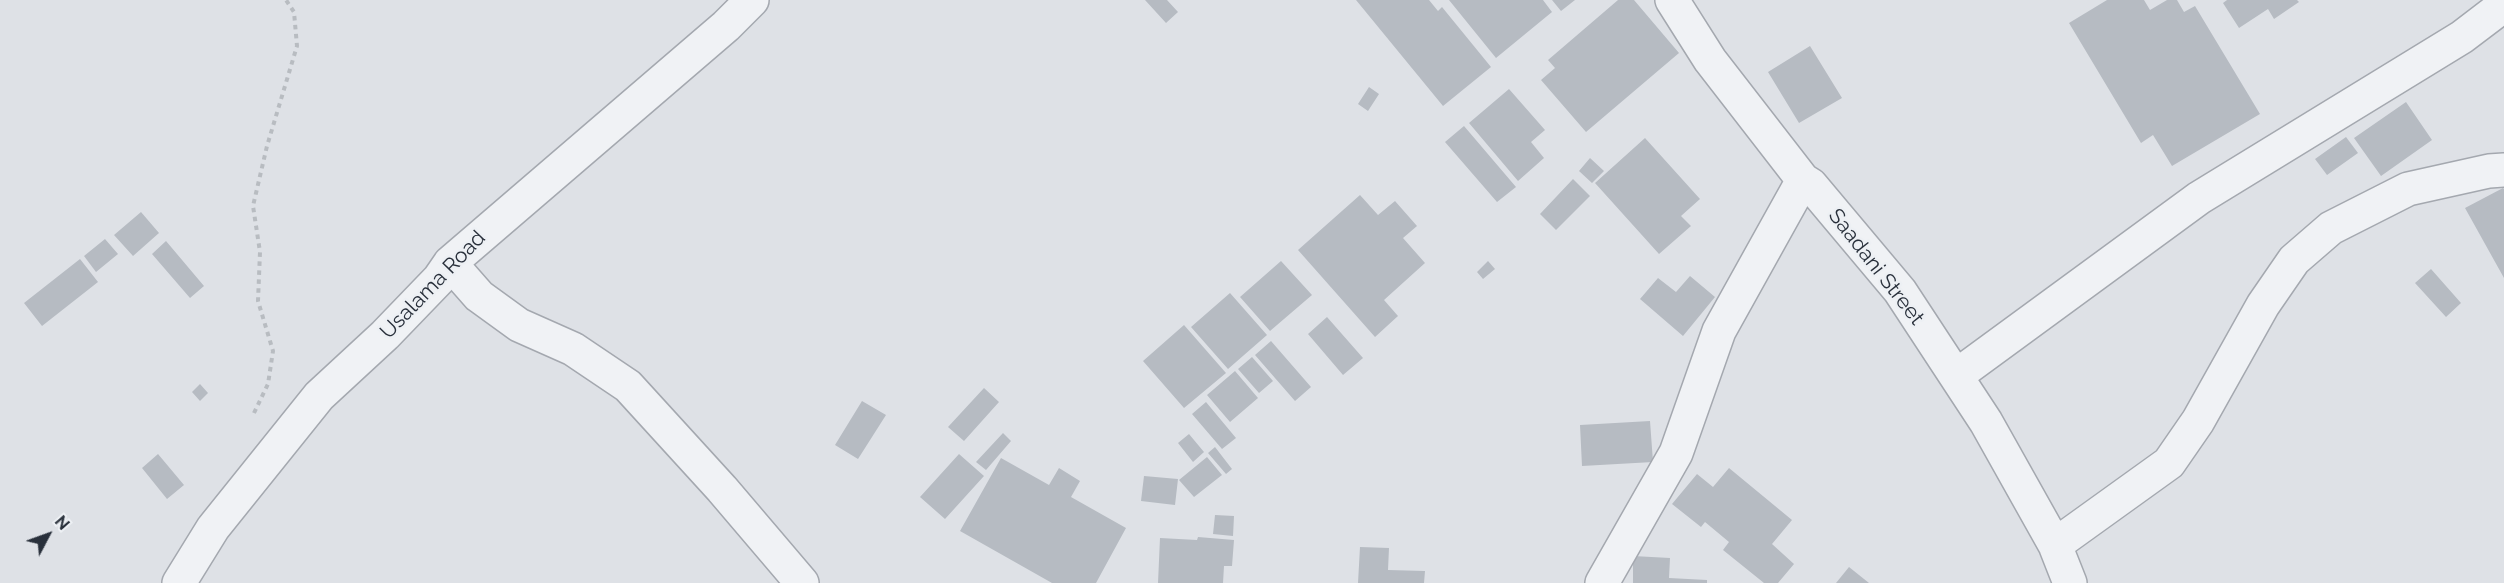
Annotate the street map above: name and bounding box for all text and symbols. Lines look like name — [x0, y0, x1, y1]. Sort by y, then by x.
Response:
street label: Saadani Street — [1823, 204, 1929, 330]
street label: Usalama Road — [375, 226, 491, 344]
north arrow — [18, 505, 78, 565]
text: N — [51, 512, 73, 534]

